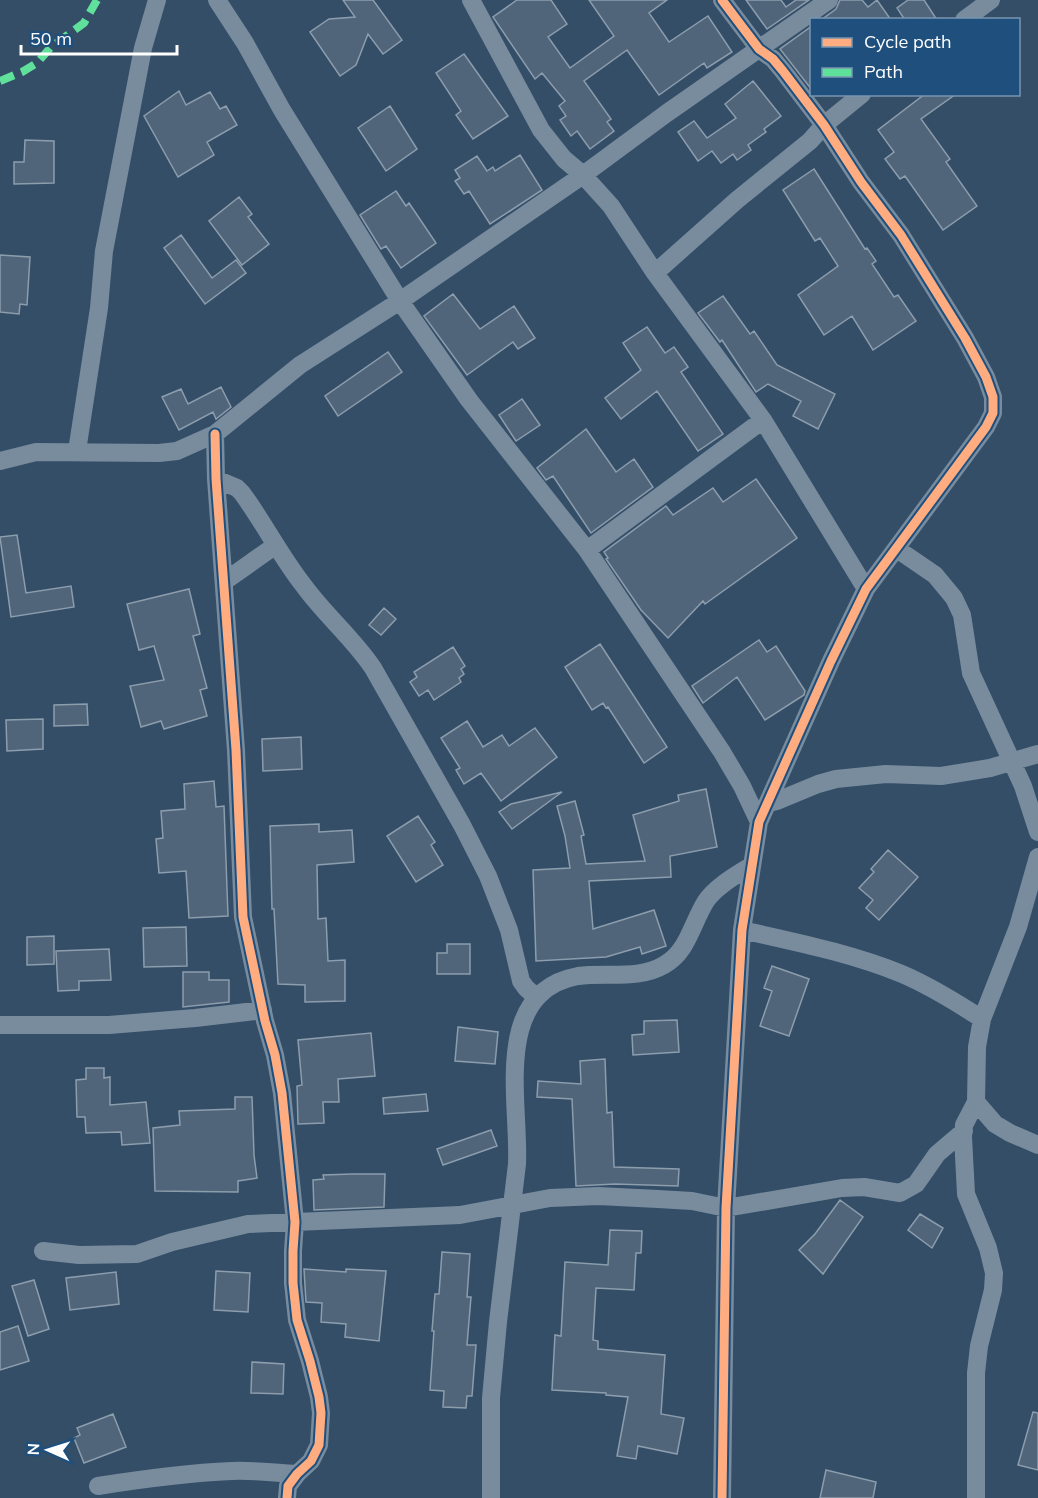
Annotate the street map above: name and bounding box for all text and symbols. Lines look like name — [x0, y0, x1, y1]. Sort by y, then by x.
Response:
scale bar — [21, 18, 177, 56]
legend — [810, 18, 1020, 96]
text: 50 m — [30, 27, 72, 50]
text: Cycle path — [864, 30, 951, 53]
text: Path — [864, 60, 903, 83]
north arrow — [18, 1420, 78, 1480]
text: N — [23, 1443, 43, 1456]

